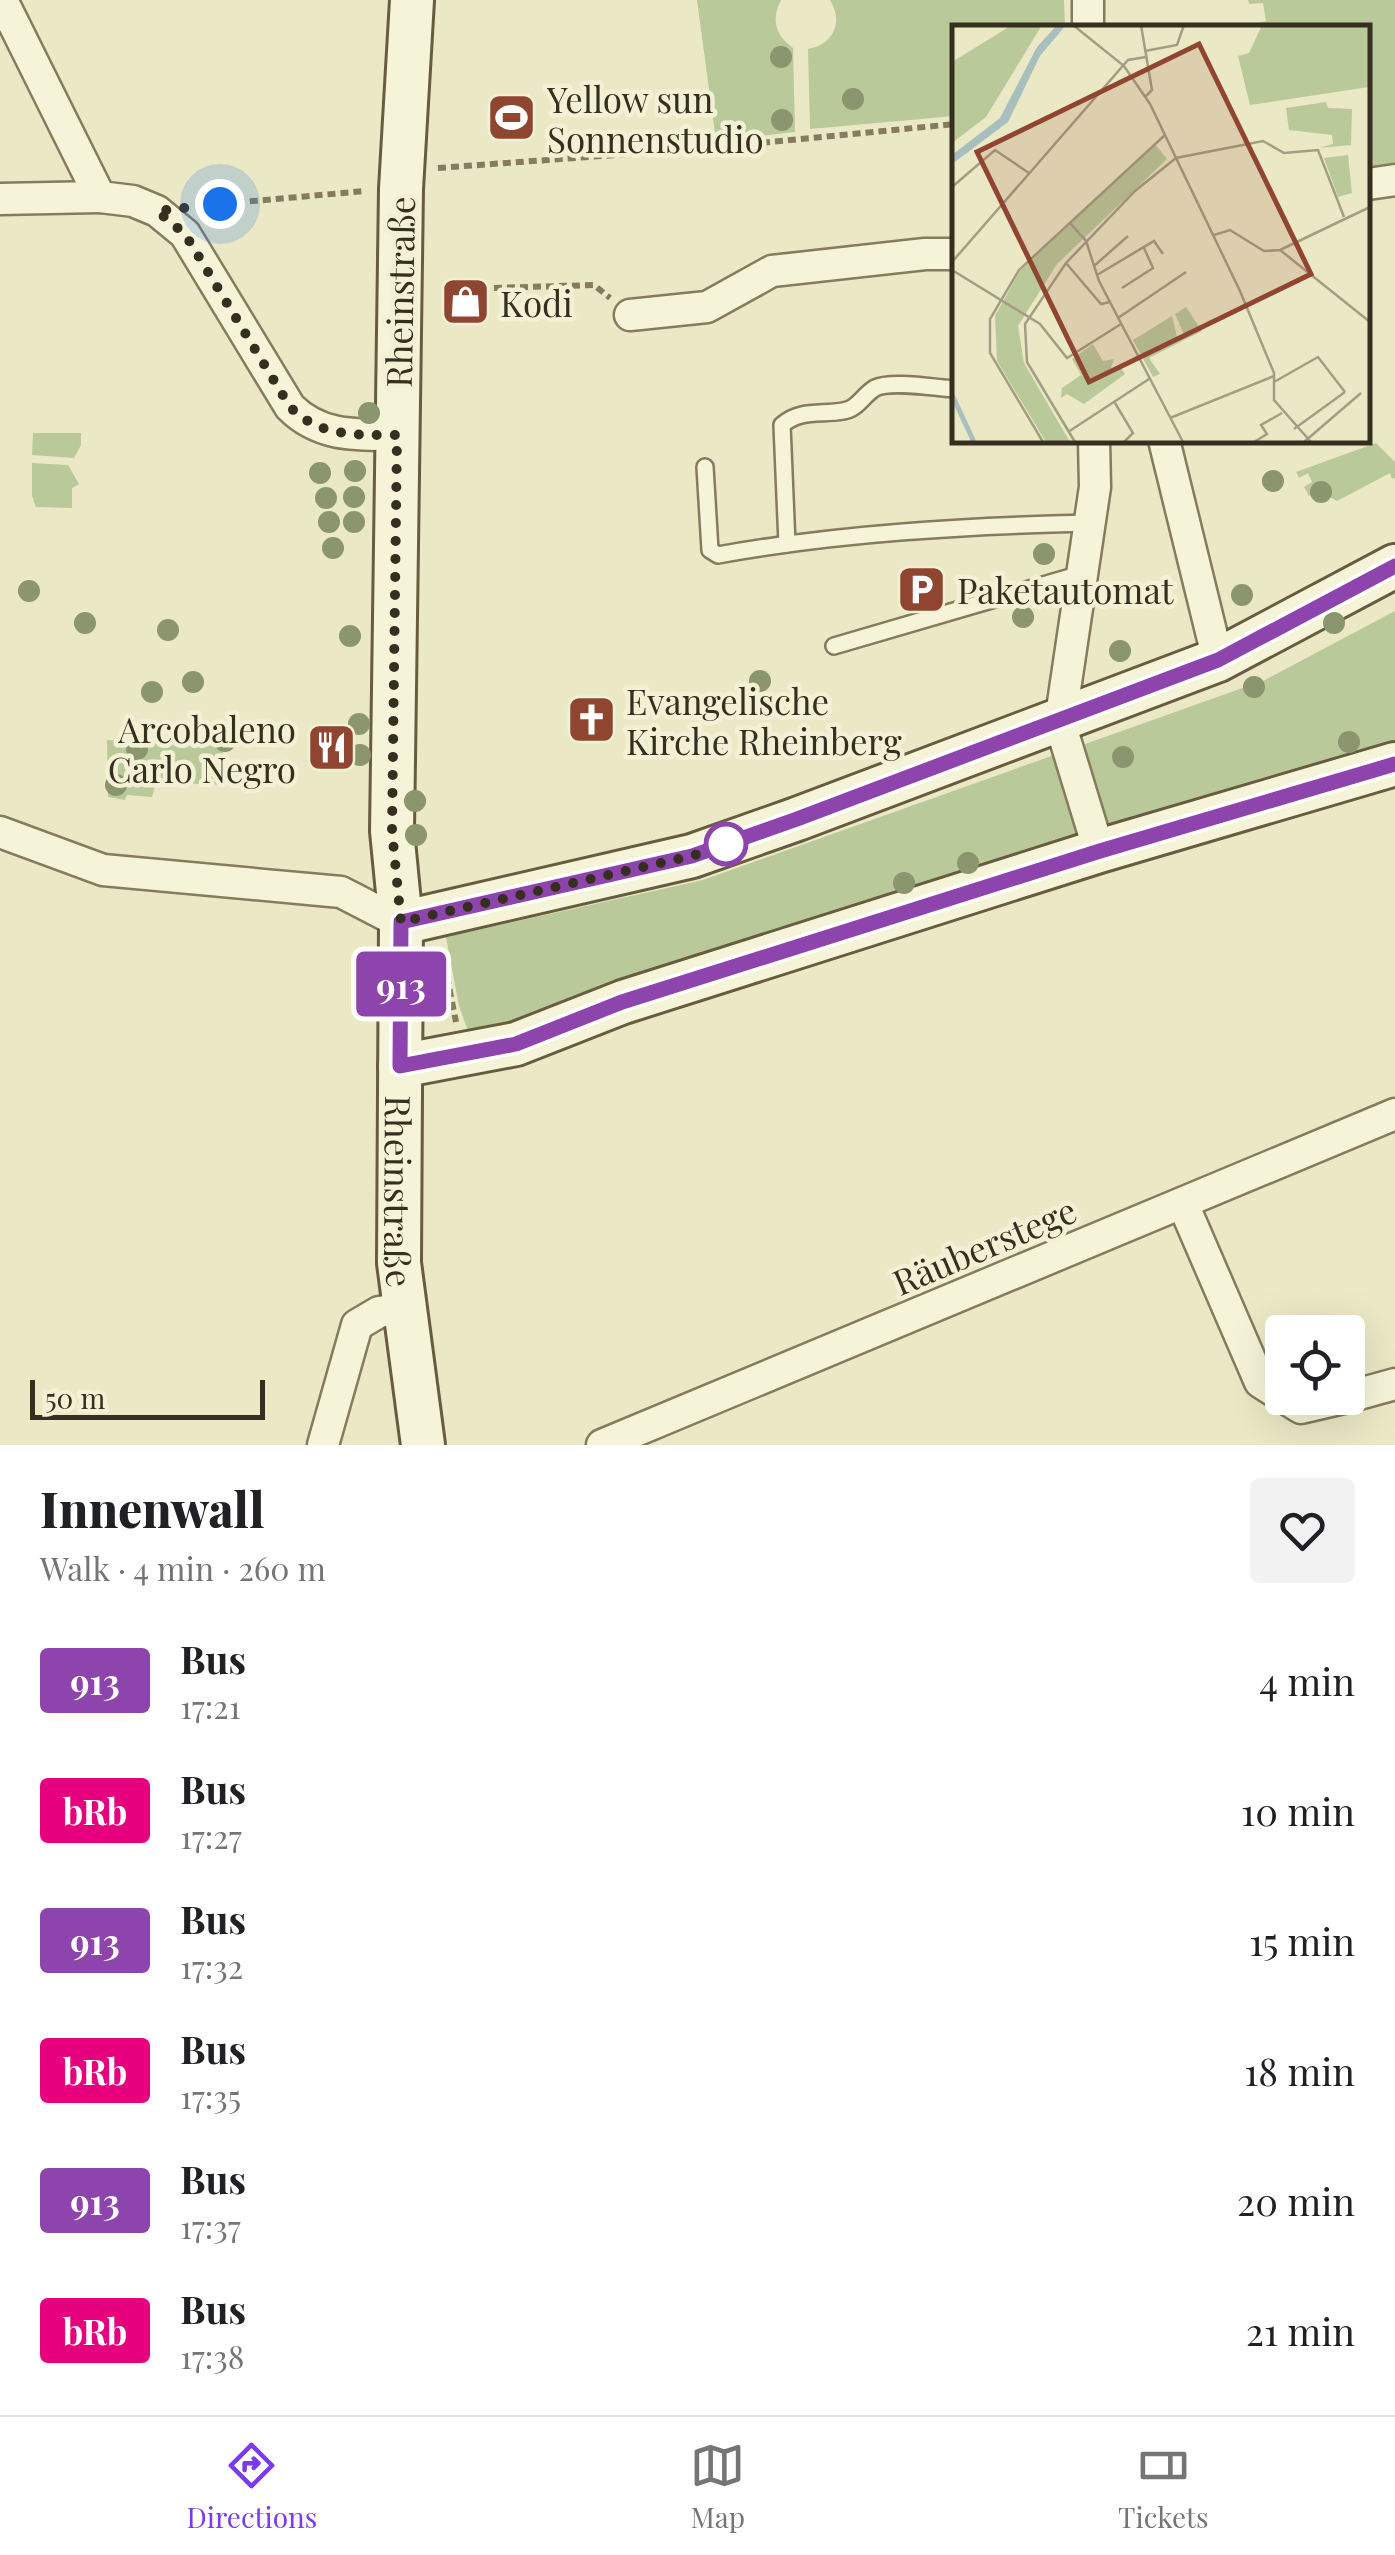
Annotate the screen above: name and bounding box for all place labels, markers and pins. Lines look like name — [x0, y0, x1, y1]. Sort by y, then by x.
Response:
place label: Yellow sun Sonnenstudio — [546, 75, 764, 162]
sports icon: Yellow sun Sonnenstudio — [486, 92, 538, 144]
shop icon: Kodi — [439, 276, 491, 328]
place label: Kodi — [500, 279, 573, 326]
parking icon: Paketautomat — [896, 563, 948, 615]
place label: Paketautomat — [957, 566, 1174, 613]
place label: Evangelische Kirche Rheinberg — [626, 677, 902, 764]
church icon: Evangelische Kirche Rheinberg — [565, 694, 617, 746]
place label: Arcobaleno Carlo Negro — [108, 705, 296, 792]
restaurant icon: Arcobaleno Carlo Negro — [305, 722, 357, 774]
unlabelled marker — [705, 823, 747, 865]

